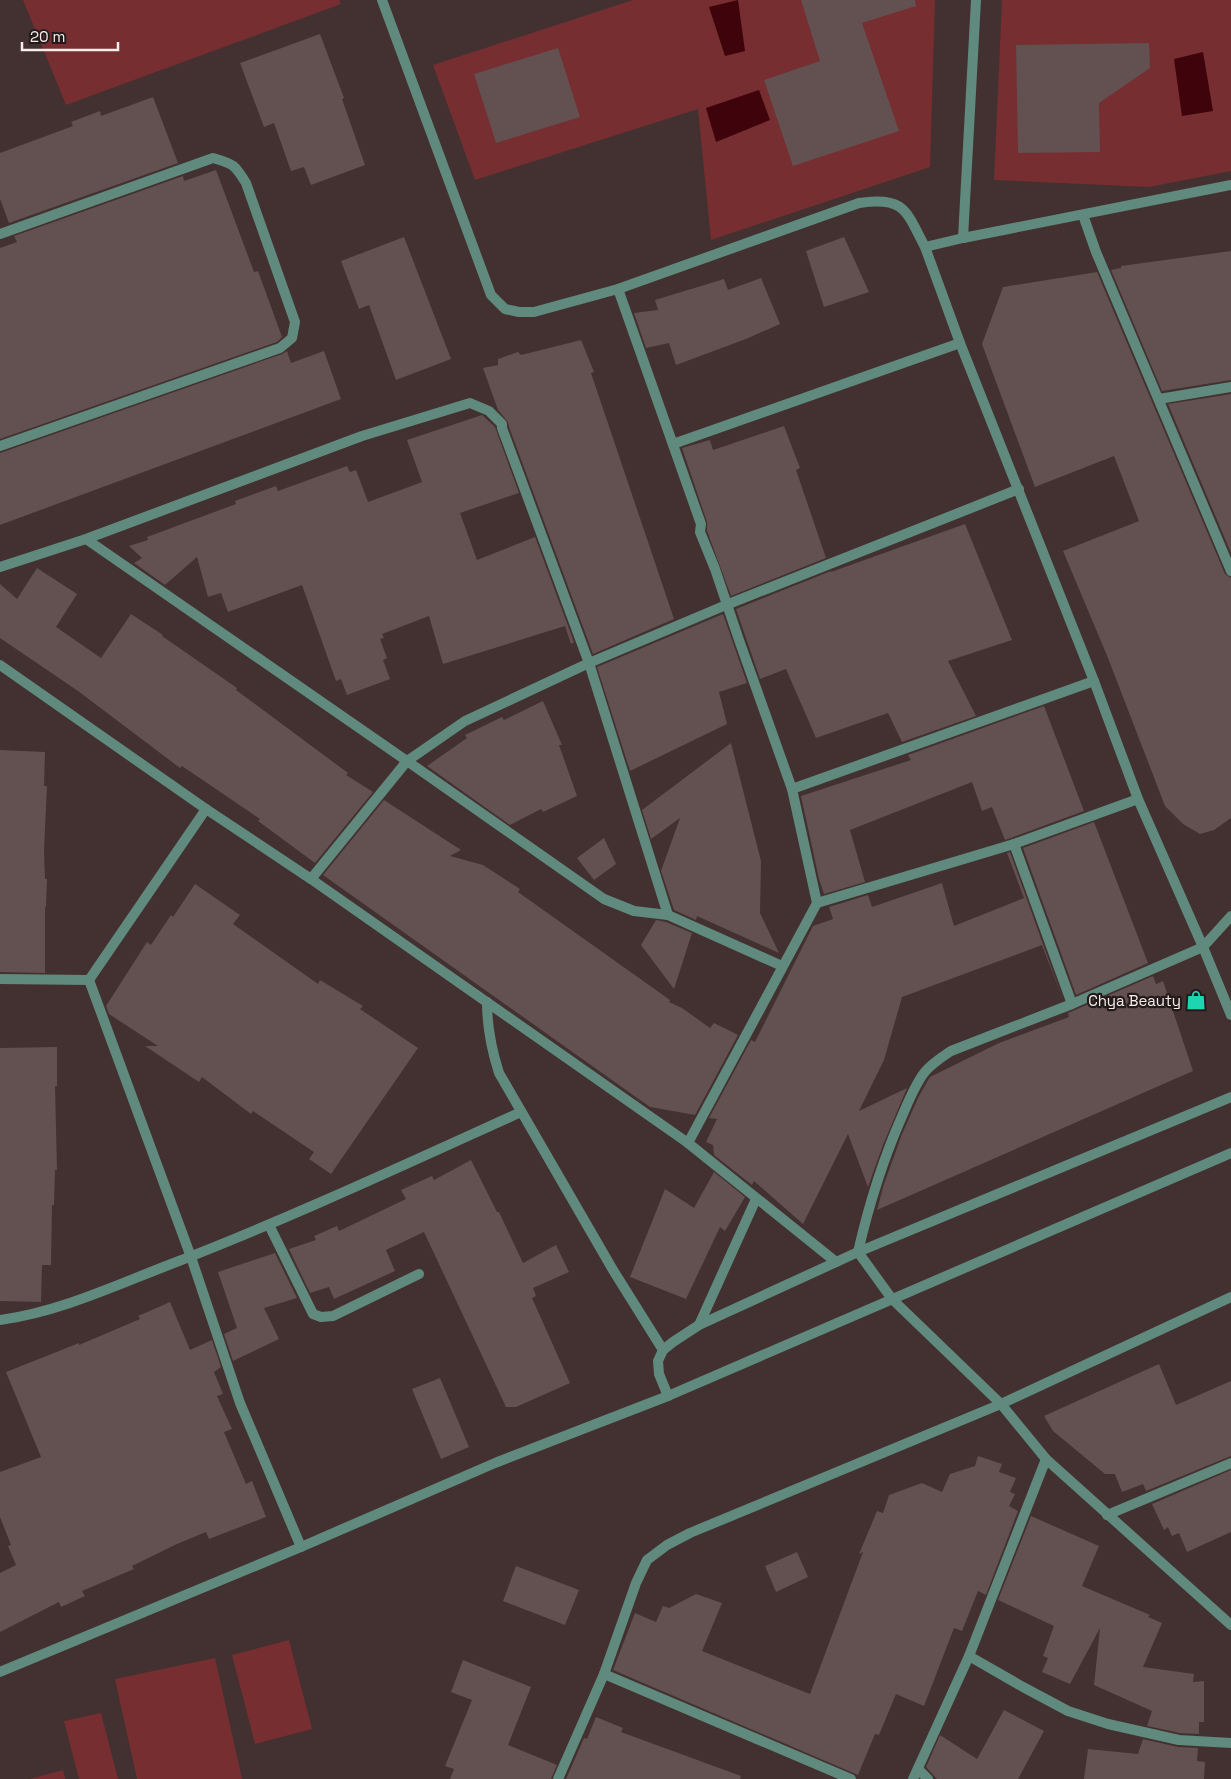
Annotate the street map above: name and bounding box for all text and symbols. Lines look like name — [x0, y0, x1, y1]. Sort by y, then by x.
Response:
scale bar — [22, 20, 119, 52]
text: 20 m — [30, 27, 65, 46]
shop icon: Chya Beauty — [1185, 989, 1207, 1011]
place label: Chya Beauty — [1088, 991, 1181, 1010]

